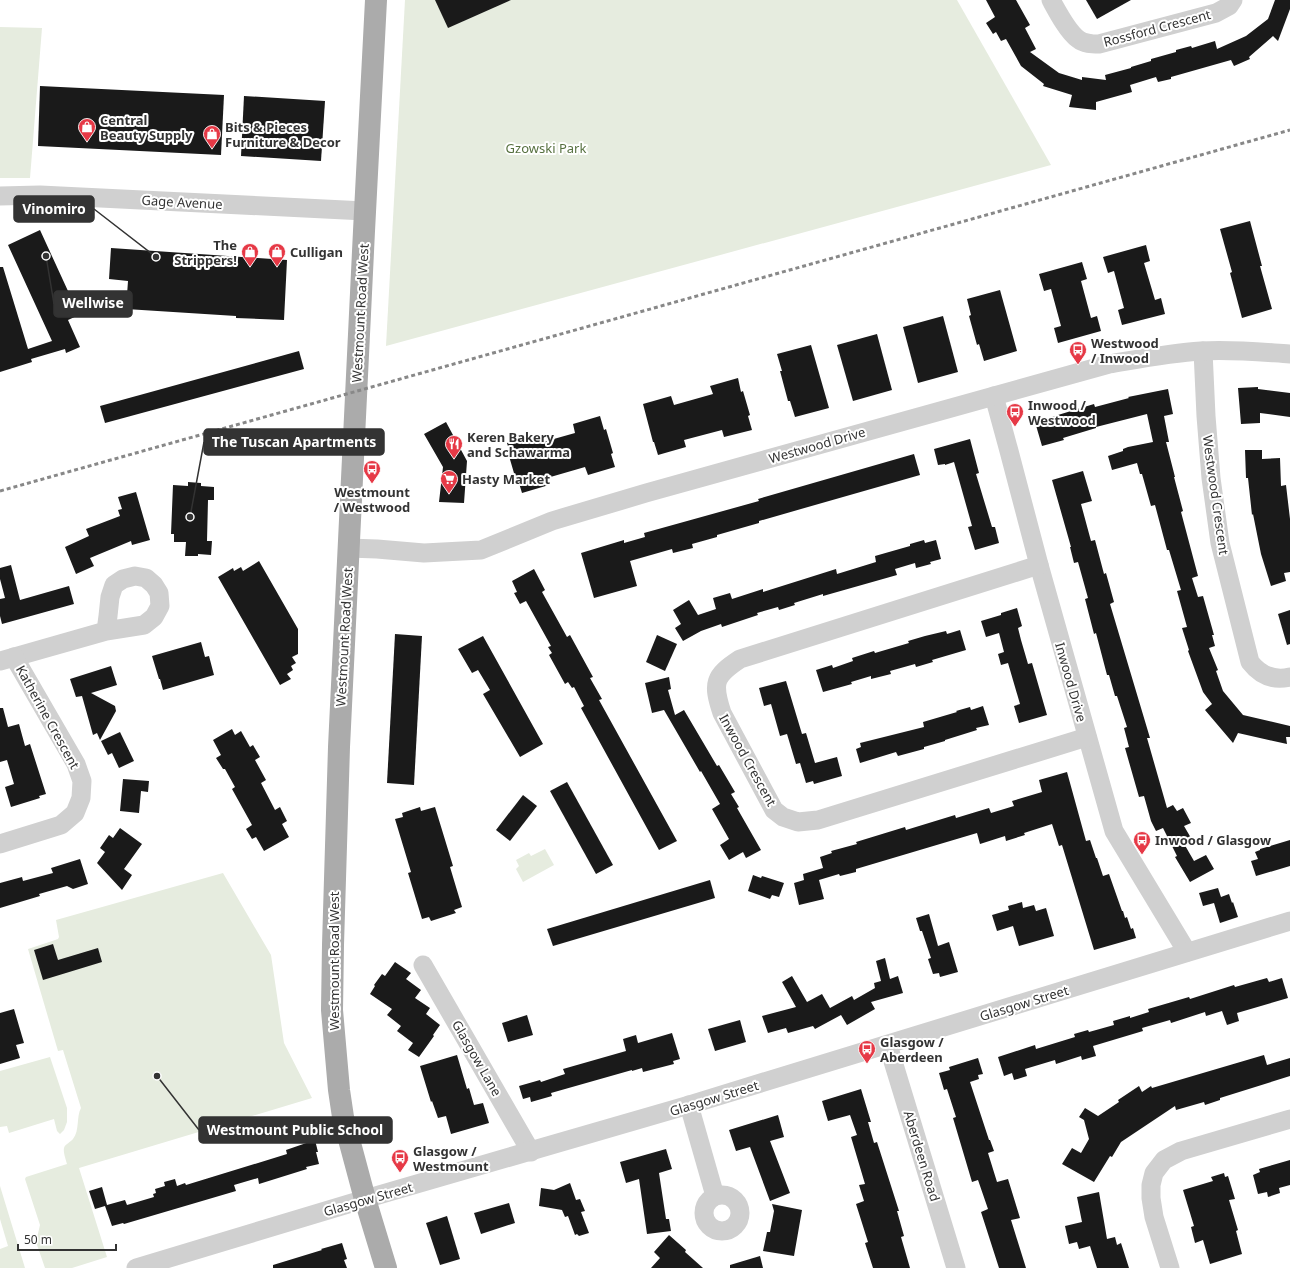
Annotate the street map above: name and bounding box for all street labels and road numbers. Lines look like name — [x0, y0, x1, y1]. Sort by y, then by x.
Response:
street label: Rossford Crescent — [1101, 5, 1213, 51]
street label: Gage Avenue — [141, 191, 223, 213]
street label: Westmount Road West — [347, 243, 373, 383]
street label: Westwood Drive — [767, 423, 867, 467]
street label: Westwood Crescent — [1199, 434, 1233, 556]
street label: Westmount Road West — [331, 567, 357, 707]
street label: Inwood Drive — [1051, 640, 1091, 724]
street label: Katherine Crescent — [12, 662, 84, 772]
street label: Inwood Crescent — [715, 711, 781, 810]
street label: Westmount Road West — [325, 891, 343, 1030]
street label: Glasgow Street — [977, 981, 1071, 1025]
street label: Glasgow Lane — [448, 1017, 506, 1099]
street label: Glasgow Street — [667, 1076, 761, 1120]
street label: Aberdeen Road — [900, 1108, 944, 1204]
street label: Glasgow Street — [321, 1178, 415, 1220]

